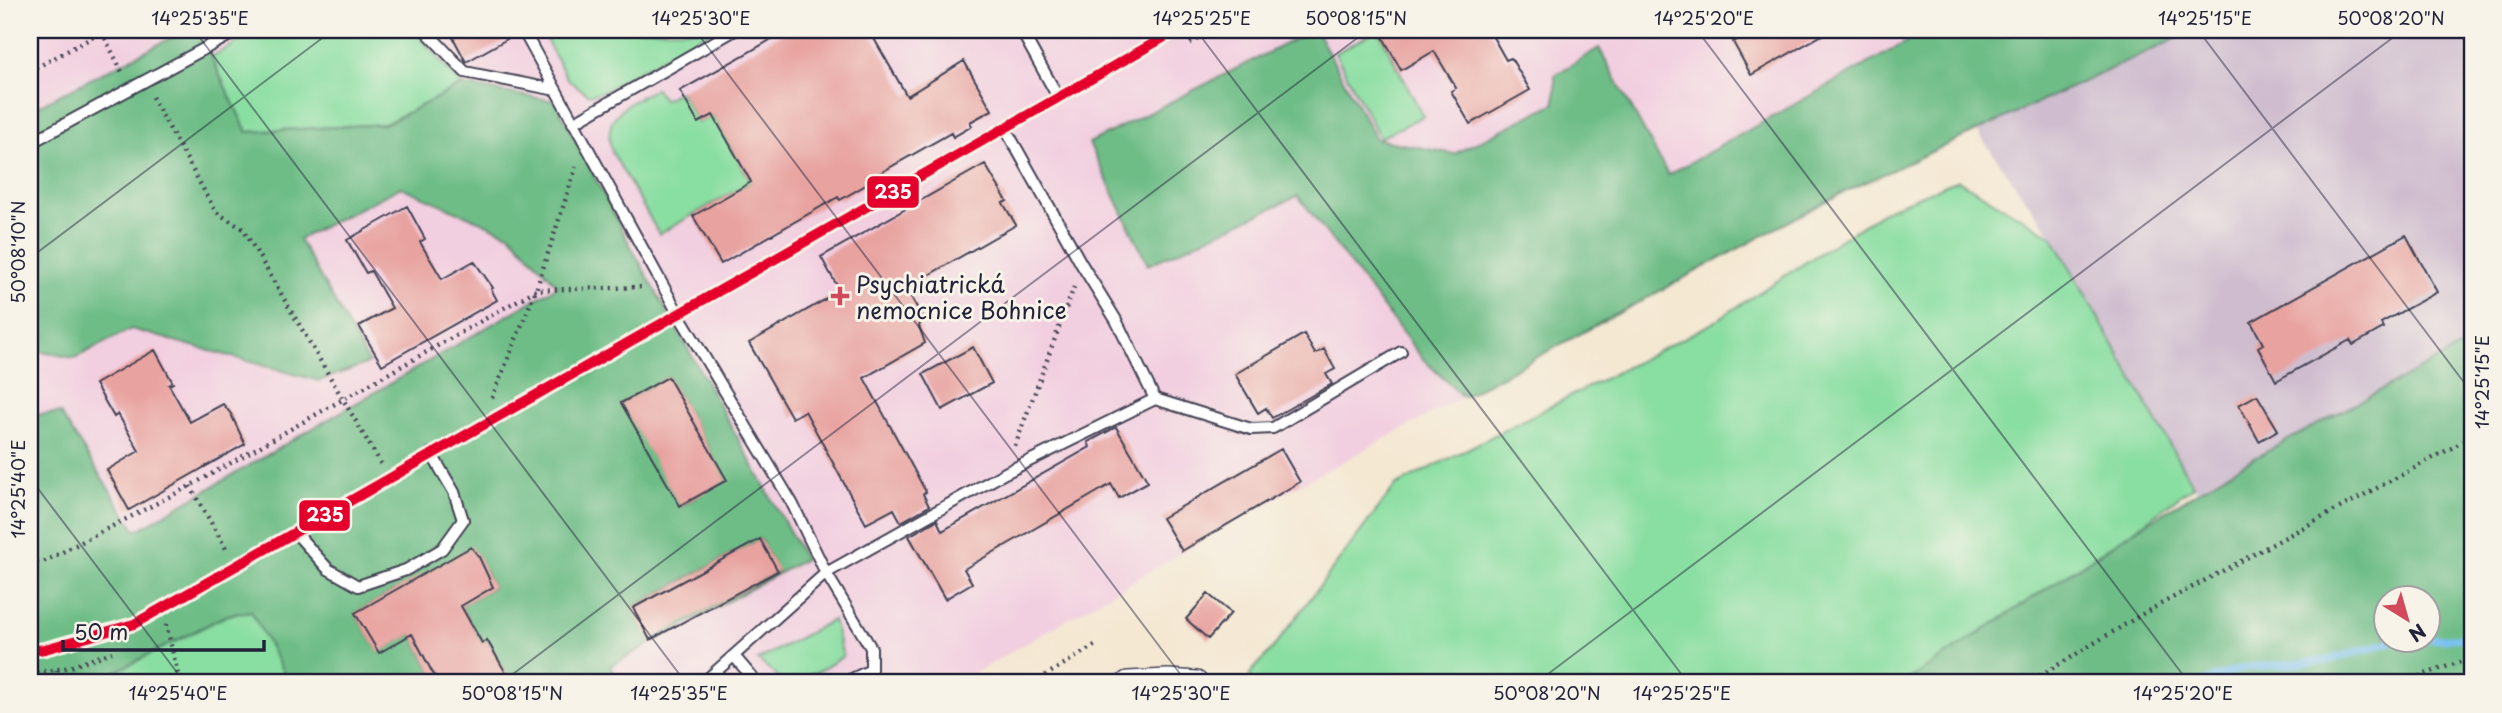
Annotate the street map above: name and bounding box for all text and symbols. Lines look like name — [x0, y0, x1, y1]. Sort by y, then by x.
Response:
text: 14°25'35"E — [151, 4, 249, 31]
text: 14°25'30"E — [651, 4, 751, 31]
text: 14°25'25"E — [1153, 4, 1251, 31]
text: 50°08'15"N — [1305, 4, 1407, 31]
text: 14°25'20"E — [1654, 4, 1754, 31]
text: 14°25'15"E — [2158, 4, 2252, 31]
text: 50°08'20"N — [2337, 4, 2445, 31]
line badge: 235 — [866, 175, 920, 209]
text: 235 — [874, 177, 912, 205]
text: 50°08'10"N — [4, 200, 31, 304]
place label: Psychiatrická nemocnice Bohnice — [856, 266, 1067, 327]
marker: Psychiatrická nemocnice Bohnice — [830, 286, 850, 306]
text: 14°25'15"E — [2468, 335, 2495, 429]
text: 14°25'40"E — [4, 440, 31, 538]
line badge: 235 — [298, 499, 351, 532]
text: 235 — [306, 500, 344, 528]
north arrow — [2372, 584, 2442, 654]
scale bar — [63, 608, 264, 652]
text: 50 m — [74, 615, 128, 647]
text: N — [2403, 618, 2432, 649]
text: 14°25'40"E — [129, 679, 227, 706]
text: 50°08'15"N — [461, 679, 563, 706]
text: 14°25'35"E — [630, 679, 728, 706]
text: 14°25'30"E — [1131, 679, 1231, 706]
text: 50°08'20"N — [1493, 679, 1601, 706]
text: 14°25'25"E — [1633, 679, 1731, 706]
text: 14°25'20"E — [2133, 679, 2233, 706]

